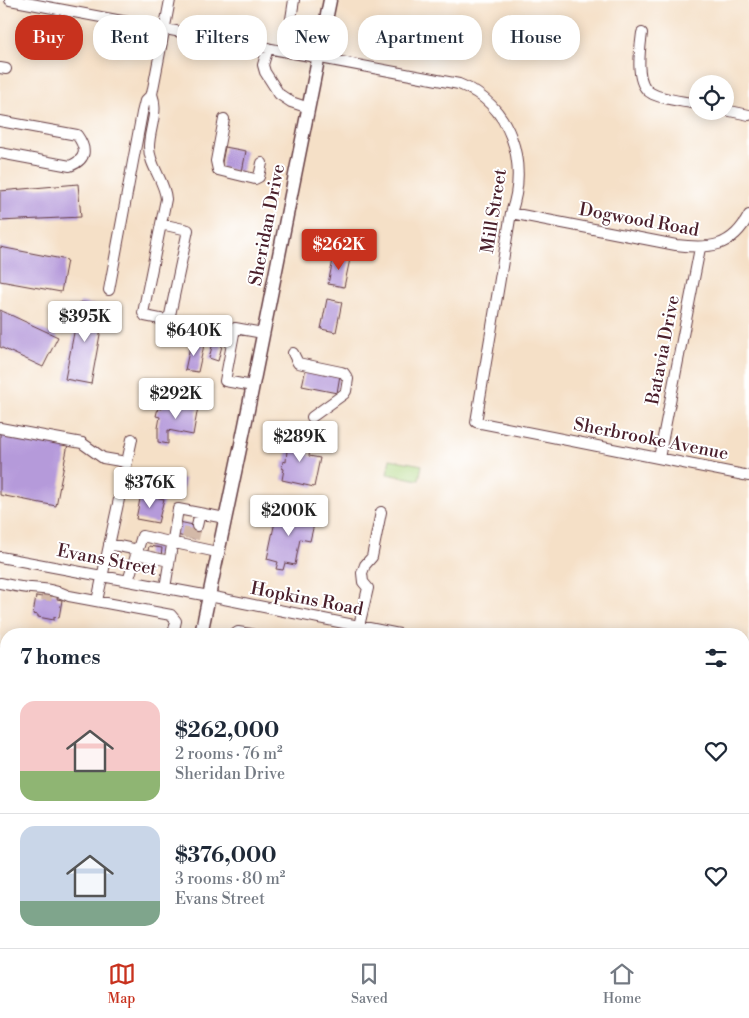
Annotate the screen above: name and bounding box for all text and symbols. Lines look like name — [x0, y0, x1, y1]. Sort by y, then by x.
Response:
chip: Buy — [15, 15, 83, 60]
chip: Rent — [93, 15, 167, 60]
chip: Filters — [177, 15, 267, 60]
chip: New — [277, 15, 348, 60]
chip: Apartment — [358, 15, 482, 60]
chip: House — [492, 15, 580, 60]
map controls — [689, 75, 734, 120]
button: locate — [689, 75, 734, 120]
street label: Sheridan Drive — [244, 162, 290, 288]
street label: Mill Street — [476, 167, 512, 255]
street label: Dogwood Road — [577, 198, 702, 242]
pin: $262K — [304, 228, 374, 271]
text: $262K — [313, 235, 365, 255]
street label: Batavia Drive — [641, 293, 685, 408]
pin: $395K — [50, 300, 120, 343]
text: $395K — [59, 307, 111, 327]
pin: $640K — [159, 314, 229, 357]
text: $640K — [166, 321, 222, 341]
pin: $292K — [141, 378, 211, 420]
text: $292K — [150, 384, 202, 404]
street label: Sherbrooke Avenue — [572, 413, 730, 465]
pin: $289K — [265, 420, 335, 463]
text: $289K — [274, 427, 326, 447]
pin: $376K — [115, 466, 185, 509]
text: $376K — [125, 473, 175, 493]
pin: $200K — [254, 494, 324, 537]
text: $200K — [261, 501, 317, 521]
street label: Evans Street — [55, 539, 159, 581]
street label: Hopkins Road — [249, 577, 366, 621]
icon: filters — [702, 644, 730, 672]
text: 7 homes — [20, 645, 101, 671]
text: $262,000 — [175, 718, 279, 744]
icon: home — [60, 721, 120, 781]
icon: heart — [702, 737, 730, 765]
text: 2 rooms · 76 m² — [175, 744, 283, 764]
text: Sheridan Drive — [175, 764, 285, 784]
text: $376,000 — [175, 843, 277, 869]
icon: home — [60, 846, 120, 906]
icon: heart — [702, 862, 730, 890]
text: 3 rooms · 80 m² — [175, 869, 285, 889]
text: Evans Street — [175, 889, 265, 909]
tab: Map — [108, 960, 136, 1008]
tab: Saved — [351, 960, 388, 1008]
tab: Home — [603, 960, 641, 1008]

